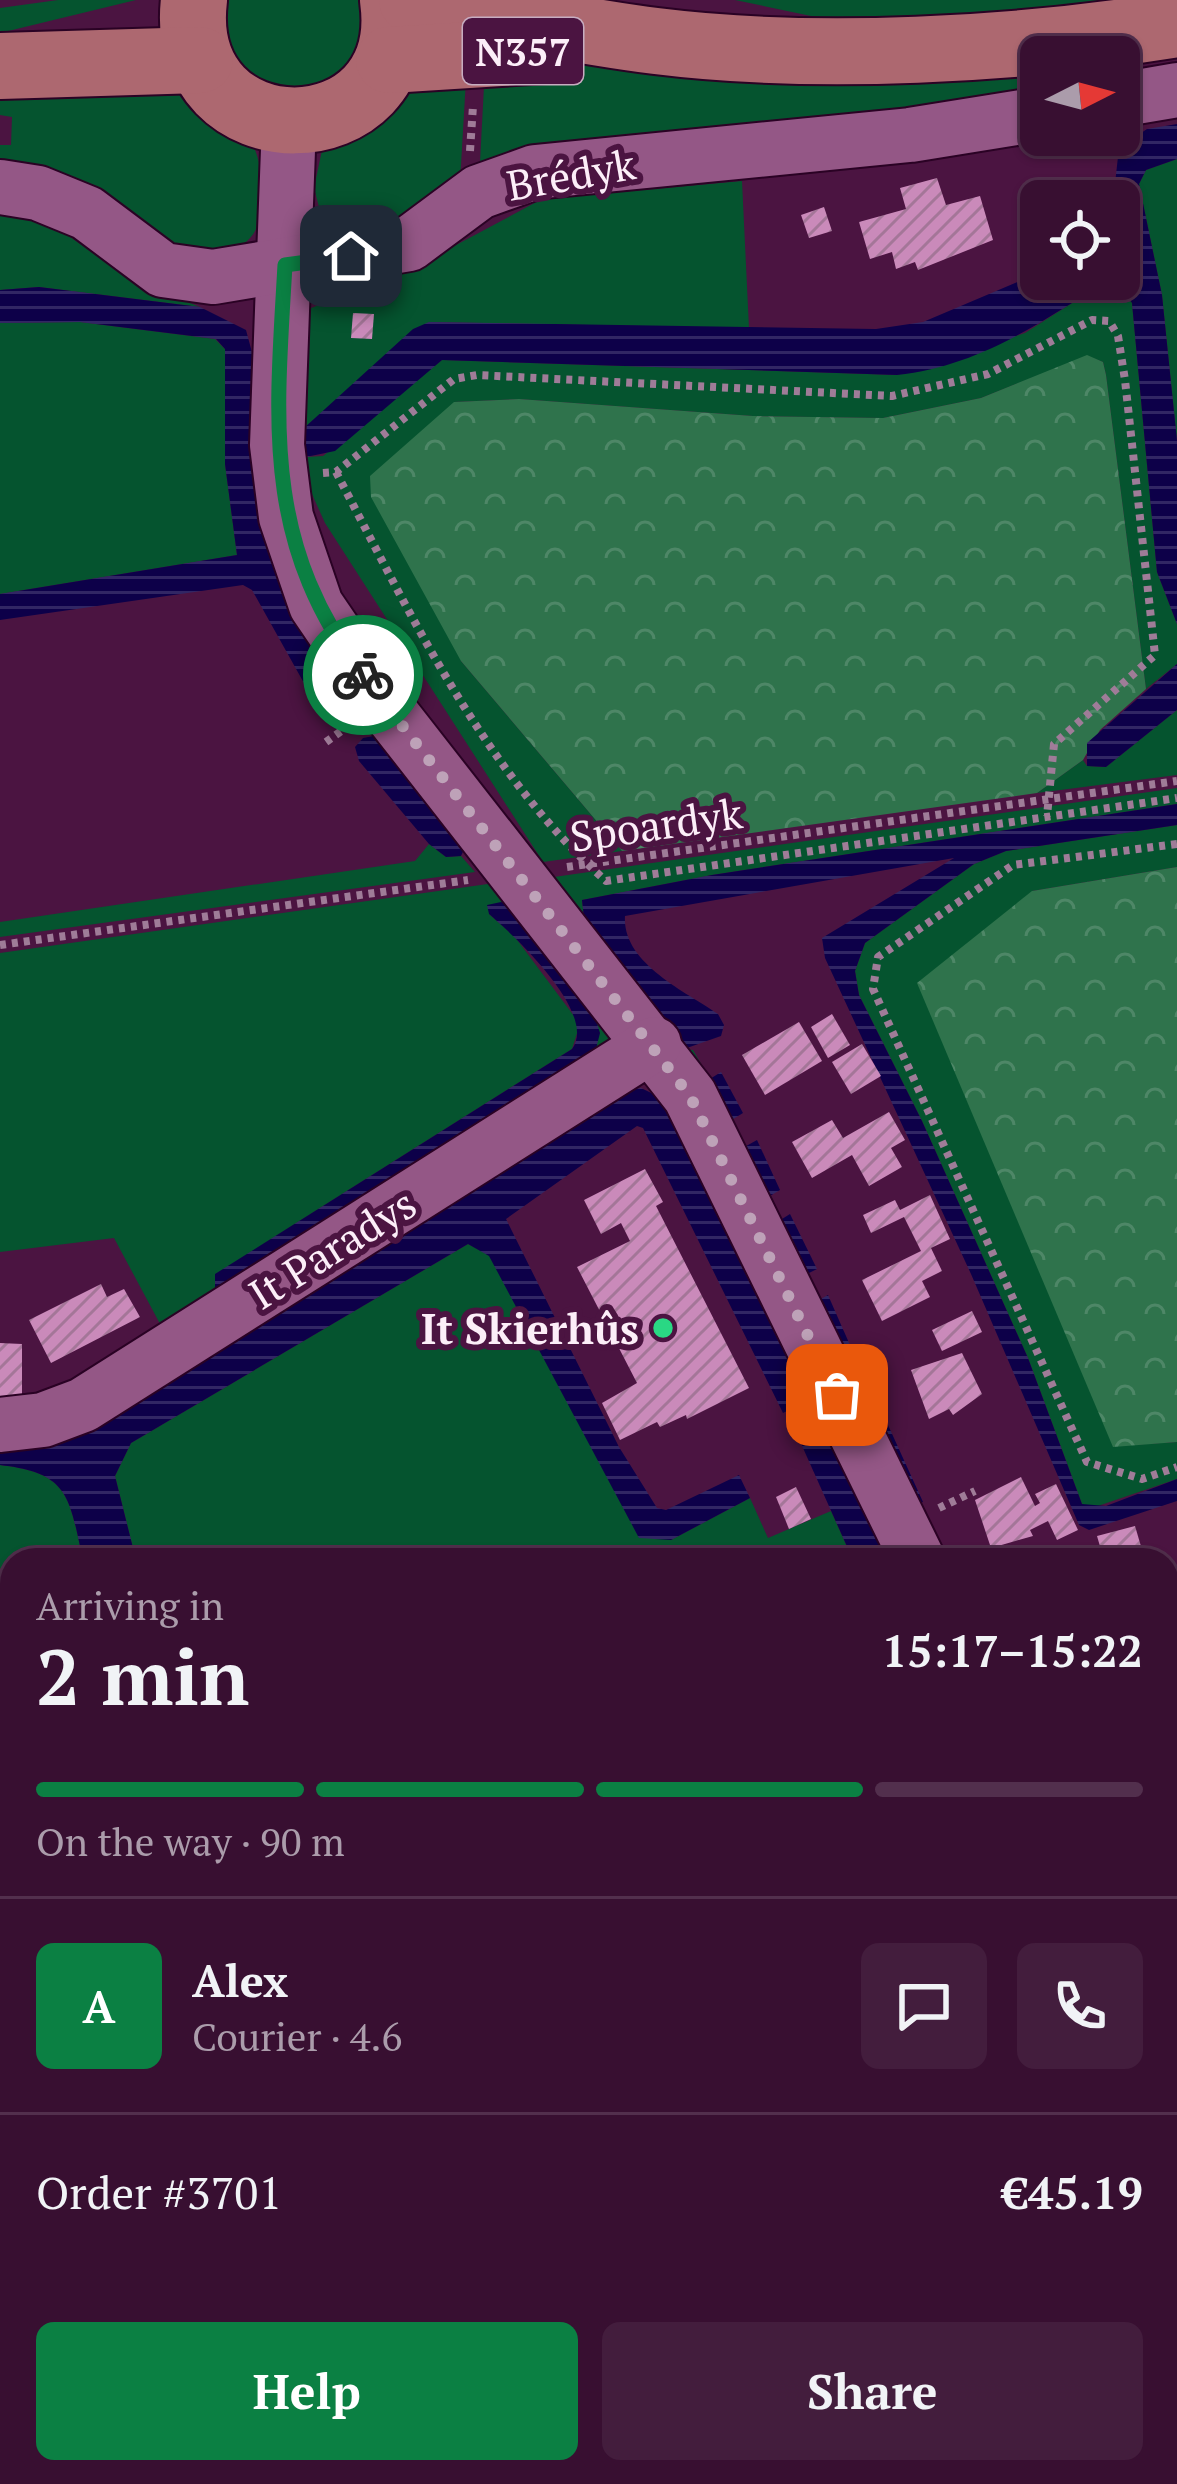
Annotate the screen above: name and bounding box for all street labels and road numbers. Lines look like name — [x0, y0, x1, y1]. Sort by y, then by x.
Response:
road number: N357 — [463, 18, 583, 84]
street label: Brédyk — [502, 135, 640, 213]
street label: Spoardyk — [566, 784, 746, 864]
street label: It Paradys — [238, 1175, 426, 1321]

